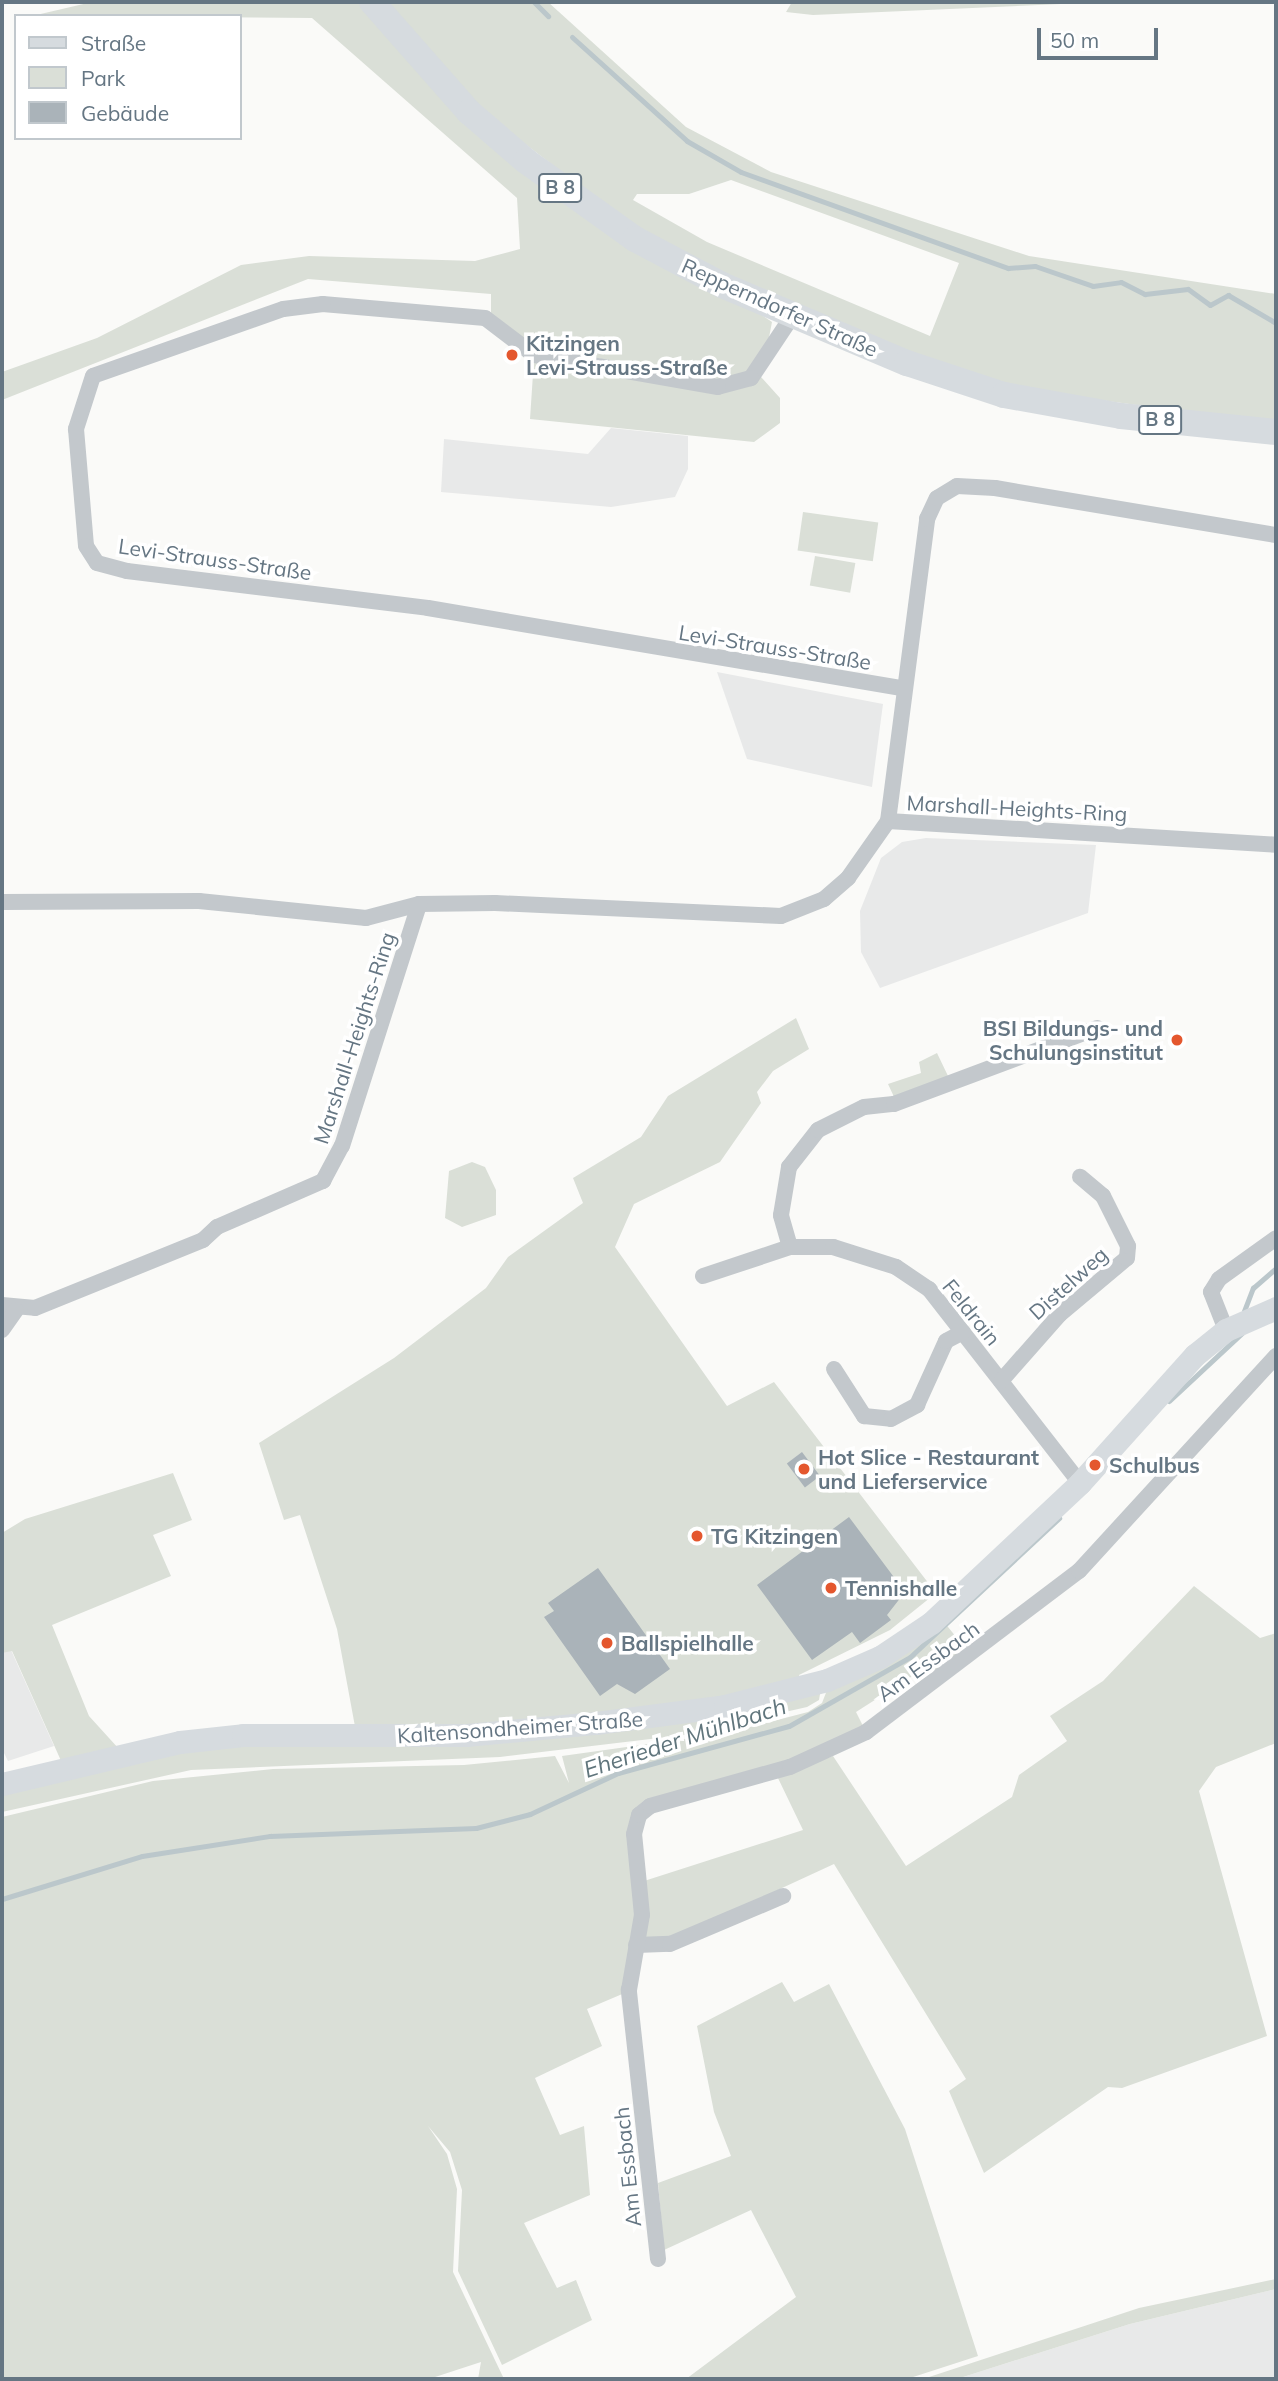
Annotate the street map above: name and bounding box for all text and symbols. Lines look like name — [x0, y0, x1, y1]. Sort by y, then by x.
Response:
legend — [14, 14, 242, 140]
scale bar — [1040, 14, 1161, 58]
text: 50 m — [1050, 27, 1099, 53]
text: Straße — [81, 30, 146, 56]
text: Park — [81, 65, 125, 91]
text: Gebäude — [81, 100, 169, 126]
road number: B 8 — [537, 172, 583, 204]
street label: Repperndorfer Straße — [678, 252, 882, 362]
place label: Kitzingen Levi-Strauss-Straße — [526, 330, 728, 380]
marker: Kitzingen Levi-Strauss-Straße — [504, 347, 520, 363]
road number: B 8 — [1137, 404, 1183, 436]
street label: Levi-Strauss-Straße — [117, 533, 313, 585]
street label: Levi-Strauss-Straße — [677, 619, 873, 675]
street label: Marshall-Heights-Ring — [906, 790, 1128, 826]
street label: Marshall-Heights-Ring — [308, 929, 400, 1147]
place label: BSI Bildungs- und Schulungsinstitut — [983, 1015, 1163, 1065]
marker: BSI Bildungs- und Schulungsinstitut — [1169, 1032, 1185, 1048]
street label: Distelweg — [1024, 1241, 1112, 1325]
street label: Feldrain — [938, 1274, 1006, 1350]
place label: Hot Slice - Restaurant und Lieferservice — [818, 1444, 1039, 1494]
place label: Schulbus — [1109, 1452, 1200, 1478]
marker: Schulbus — [1087, 1457, 1103, 1473]
marker: Hot Slice - Restaurant und Lieferservice — [796, 1461, 812, 1477]
place label: TG Kitzingen — [711, 1523, 838, 1549]
marker: TG Kitzingen — [689, 1528, 705, 1544]
place label: Tennishalle — [845, 1575, 957, 1601]
marker: Tennishalle — [823, 1580, 839, 1596]
street label: Am Essbach — [872, 1615, 984, 1707]
place label: Ballspielhalle — [621, 1630, 754, 1656]
marker: Ballspielhalle — [599, 1635, 615, 1651]
water label: Eherieder Mühlbach — [580, 1692, 790, 1784]
street label: Kaltensondheimer Straße — [396, 1706, 644, 1748]
street label: Am Essbach — [608, 2106, 646, 2228]

